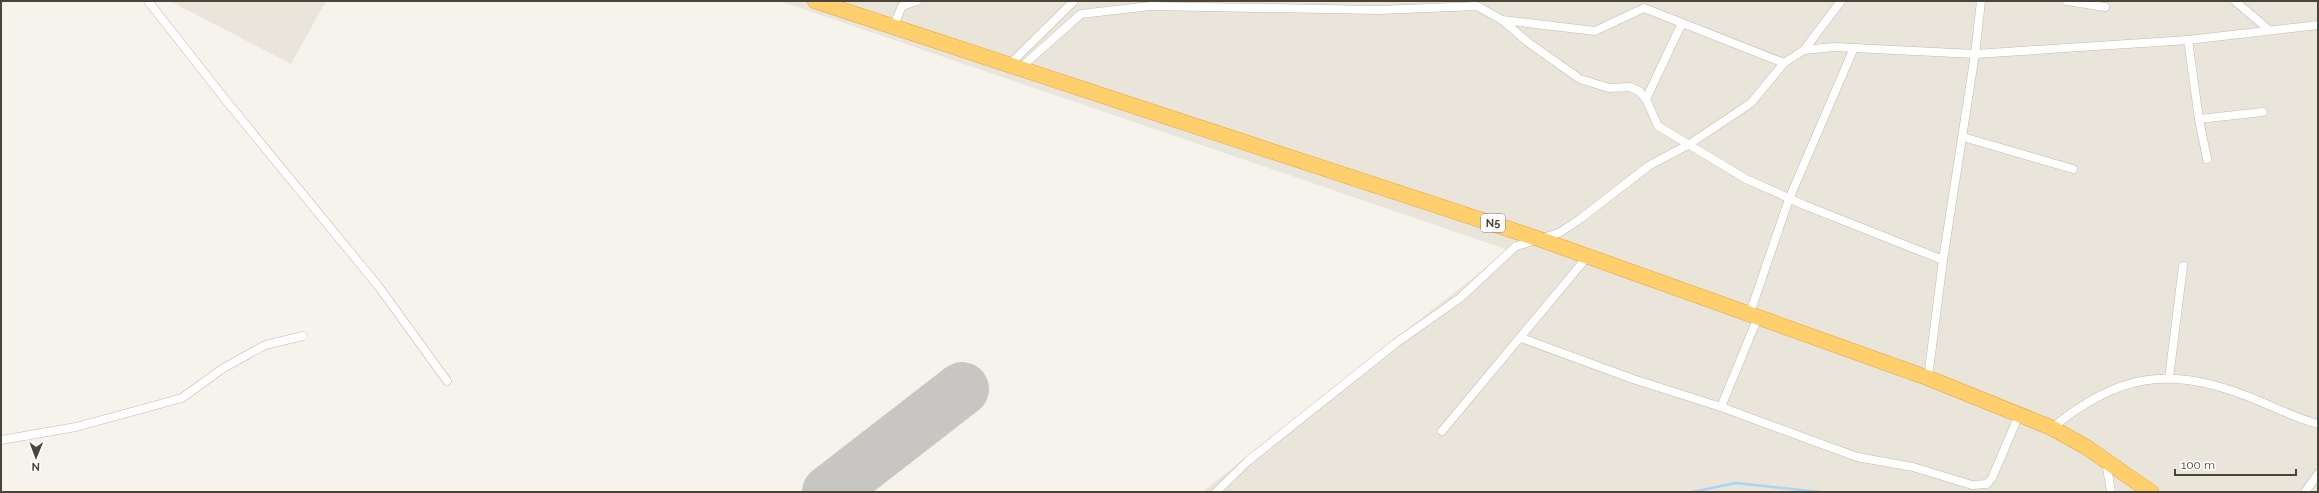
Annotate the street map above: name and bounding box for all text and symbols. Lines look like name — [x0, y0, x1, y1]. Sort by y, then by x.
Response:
road number: N5 — [1481, 214, 1505, 232]
north arrow — [16, 437, 56, 477]
scale bar — [2175, 451, 2296, 477]
text: 100 m — [2181, 458, 2215, 472]
text: N — [32, 460, 40, 473]

